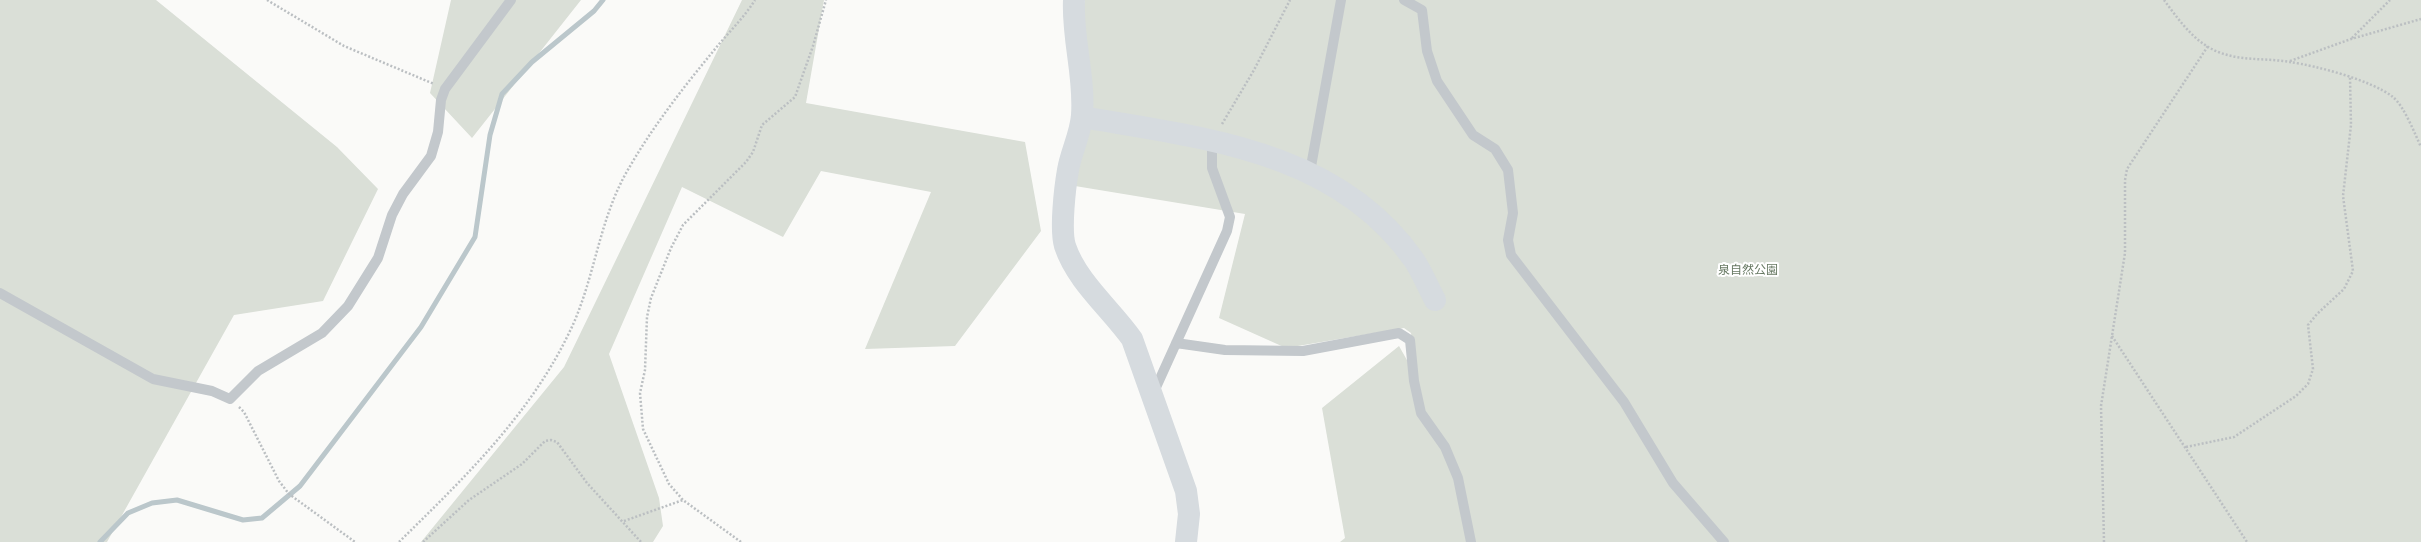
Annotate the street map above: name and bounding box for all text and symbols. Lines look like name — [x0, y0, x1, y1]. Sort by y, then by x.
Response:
park label: 泉自然公園 — [1718, 264, 1778, 278]

